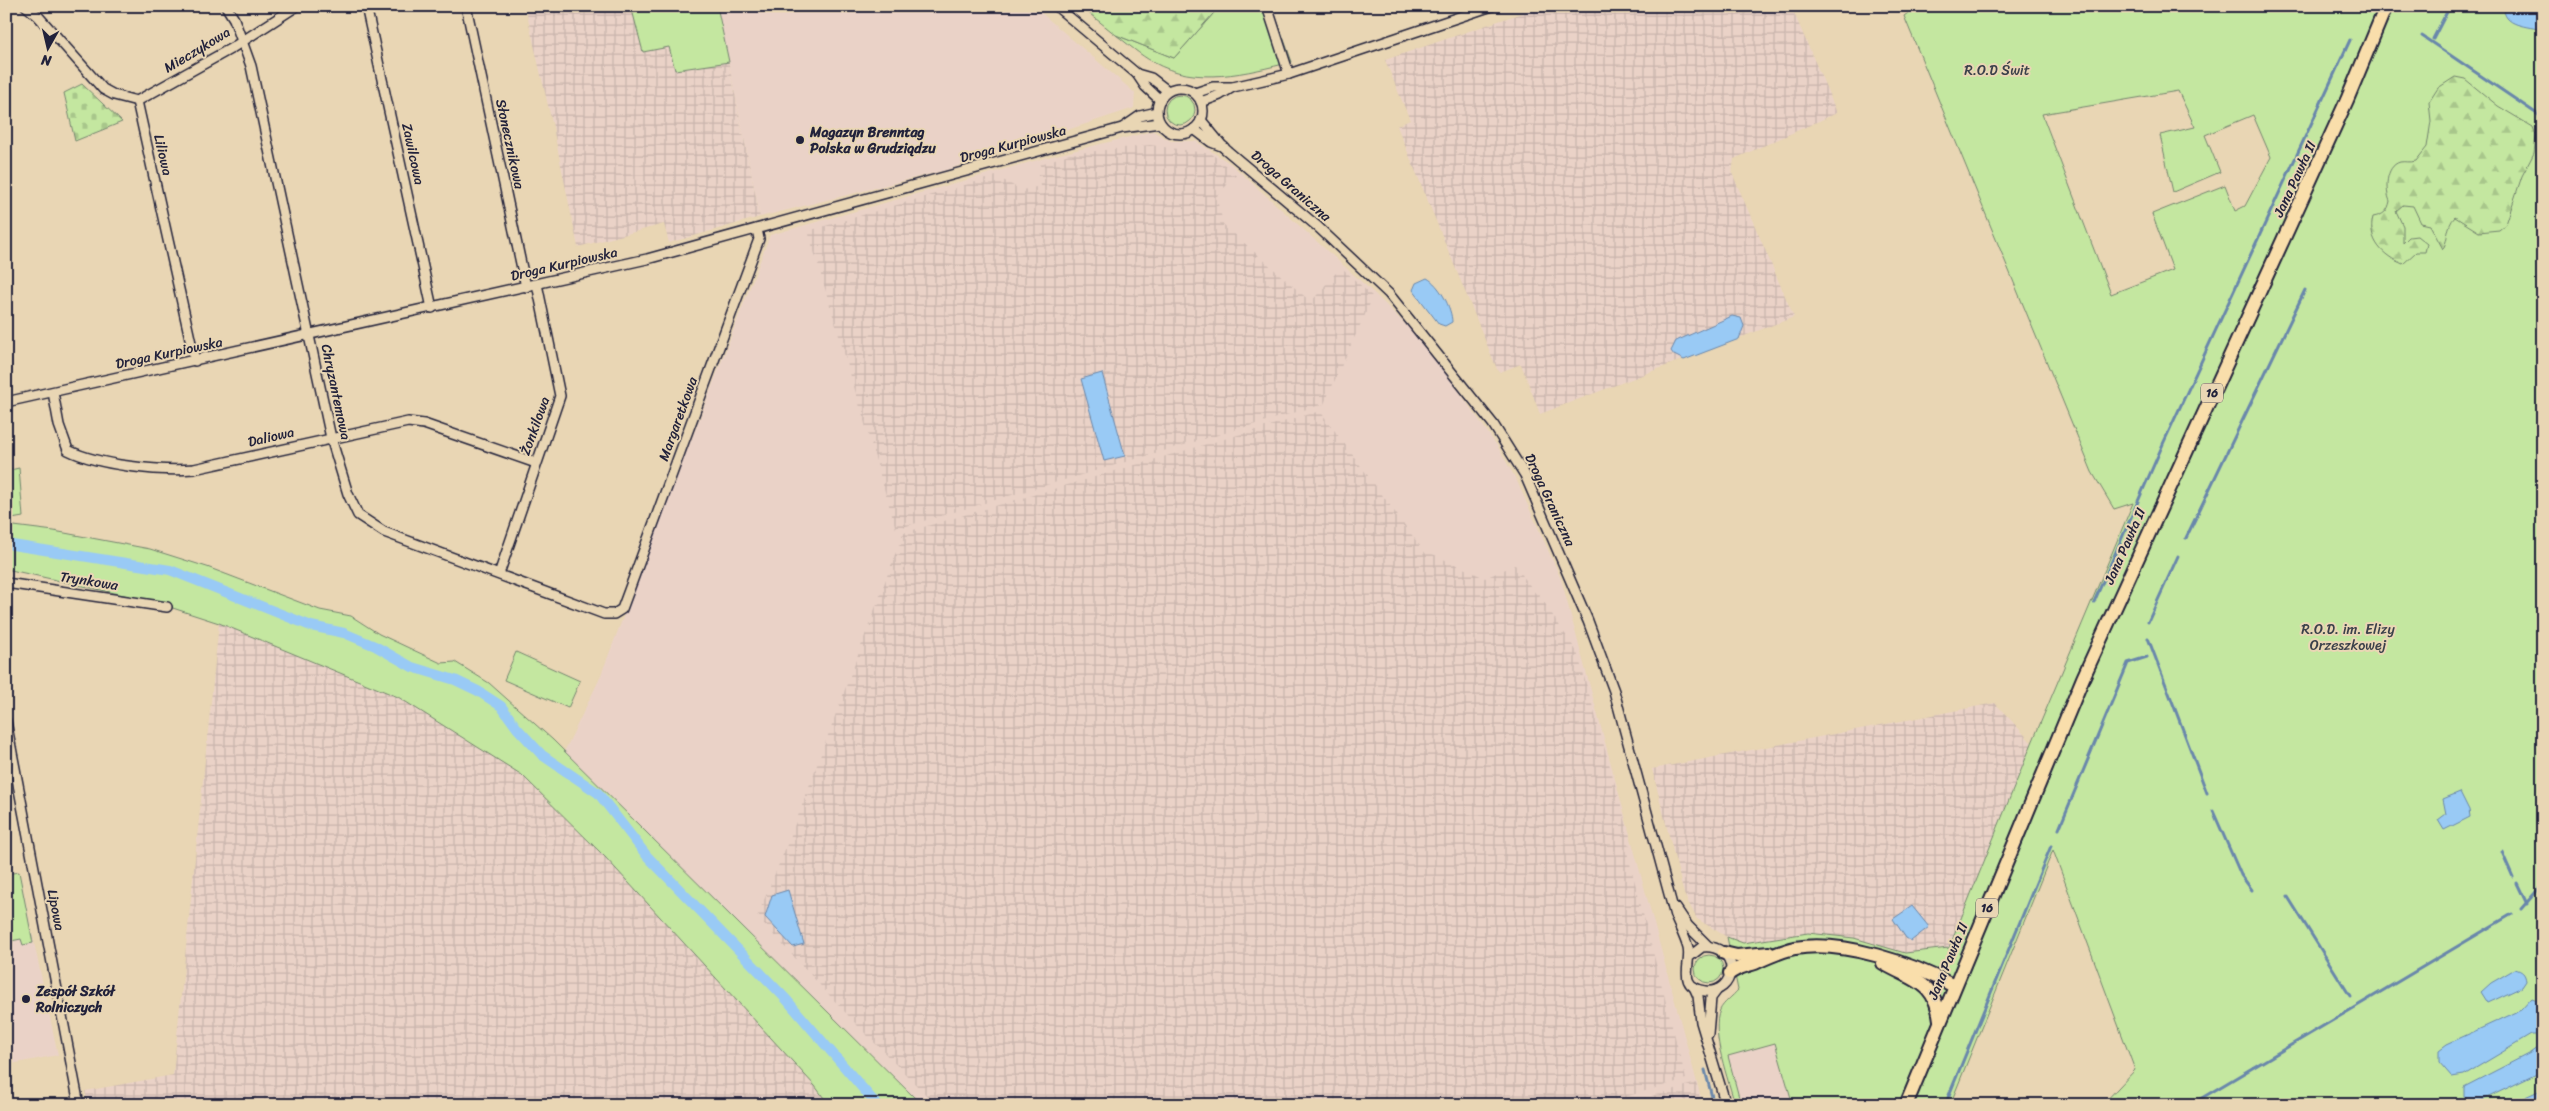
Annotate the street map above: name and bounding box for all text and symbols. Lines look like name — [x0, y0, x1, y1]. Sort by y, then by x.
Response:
street label: Mieczykowa — [159, 20, 235, 80]
north arrow — [22, 22, 72, 72]
text: N — [39, 47, 54, 74]
park label: R.O.D Świt — [1964, 58, 2030, 83]
street label: Słonecznikowa — [488, 97, 532, 192]
street label: Droga Kurpiowska — [957, 118, 1069, 170]
place label: Magazyn Brenntag Polska w Grudziądzu — [809, 120, 936, 161]
street label: Zawilcowa — [394, 121, 432, 187]
street label: Liliowa — [146, 132, 180, 178]
marker: Magazyn Brenntag Polska w Grudziądzu — [794, 134, 806, 146]
street label: Jana Pawła II — [2266, 136, 2324, 222]
street label: Droga Graniczna — [1245, 144, 1338, 229]
street label: Droga Kurpiowska — [508, 240, 620, 288]
street label: Droga Kurpiowska — [113, 329, 225, 377]
street label: Chryzantemowa — [314, 342, 358, 442]
street label: Margaretkowa — [651, 372, 705, 465]
road number: 16 — [2201, 383, 2223, 402]
street label: Żonkilowa — [513, 393, 557, 459]
street label: Daliowa — [245, 420, 297, 454]
street label: Droga Graniczna — [1518, 449, 1583, 552]
street label: Jana Pawła II — [2097, 503, 2153, 589]
street label: Trynkowa — [58, 564, 121, 598]
park label: R.O.D. im. Elizy Orzeszkowej — [2301, 617, 2395, 658]
street label: Lipowa — [40, 887, 72, 933]
road number: 16 — [1976, 898, 1998, 918]
street label: Jana Pawła II — [1920, 918, 1976, 1004]
place label: Zespół Szkół Rolniczych — [35, 979, 116, 1020]
marker: Zespół Szkół Rolniczych — [20, 993, 32, 1005]

